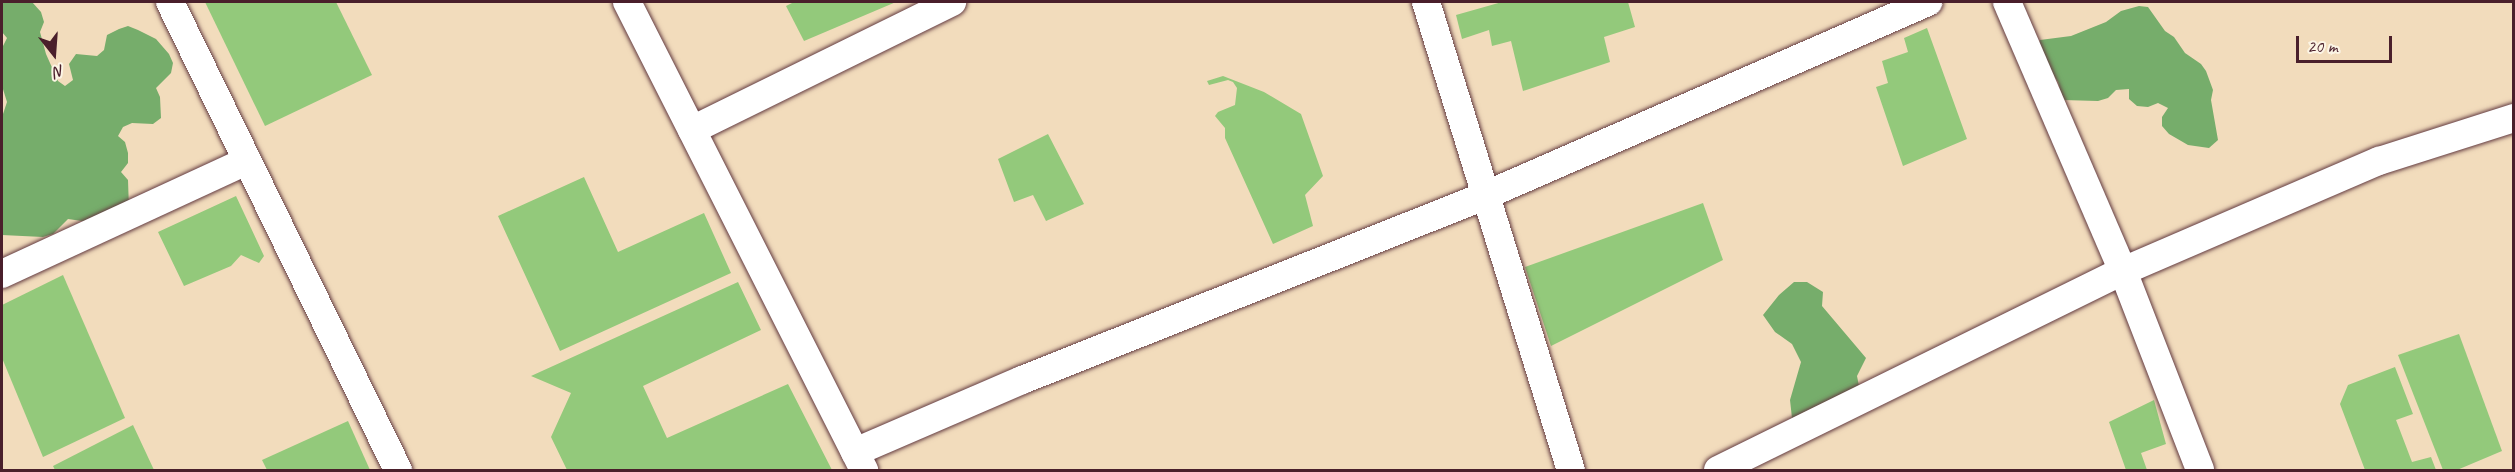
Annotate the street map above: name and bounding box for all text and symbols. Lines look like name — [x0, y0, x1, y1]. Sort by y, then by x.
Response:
north arrow — [24, 24, 84, 84]
scale bar — [2299, 24, 2395, 62]
text: 20 m — [2307, 35, 2338, 57]
text: N — [52, 60, 67, 82]

